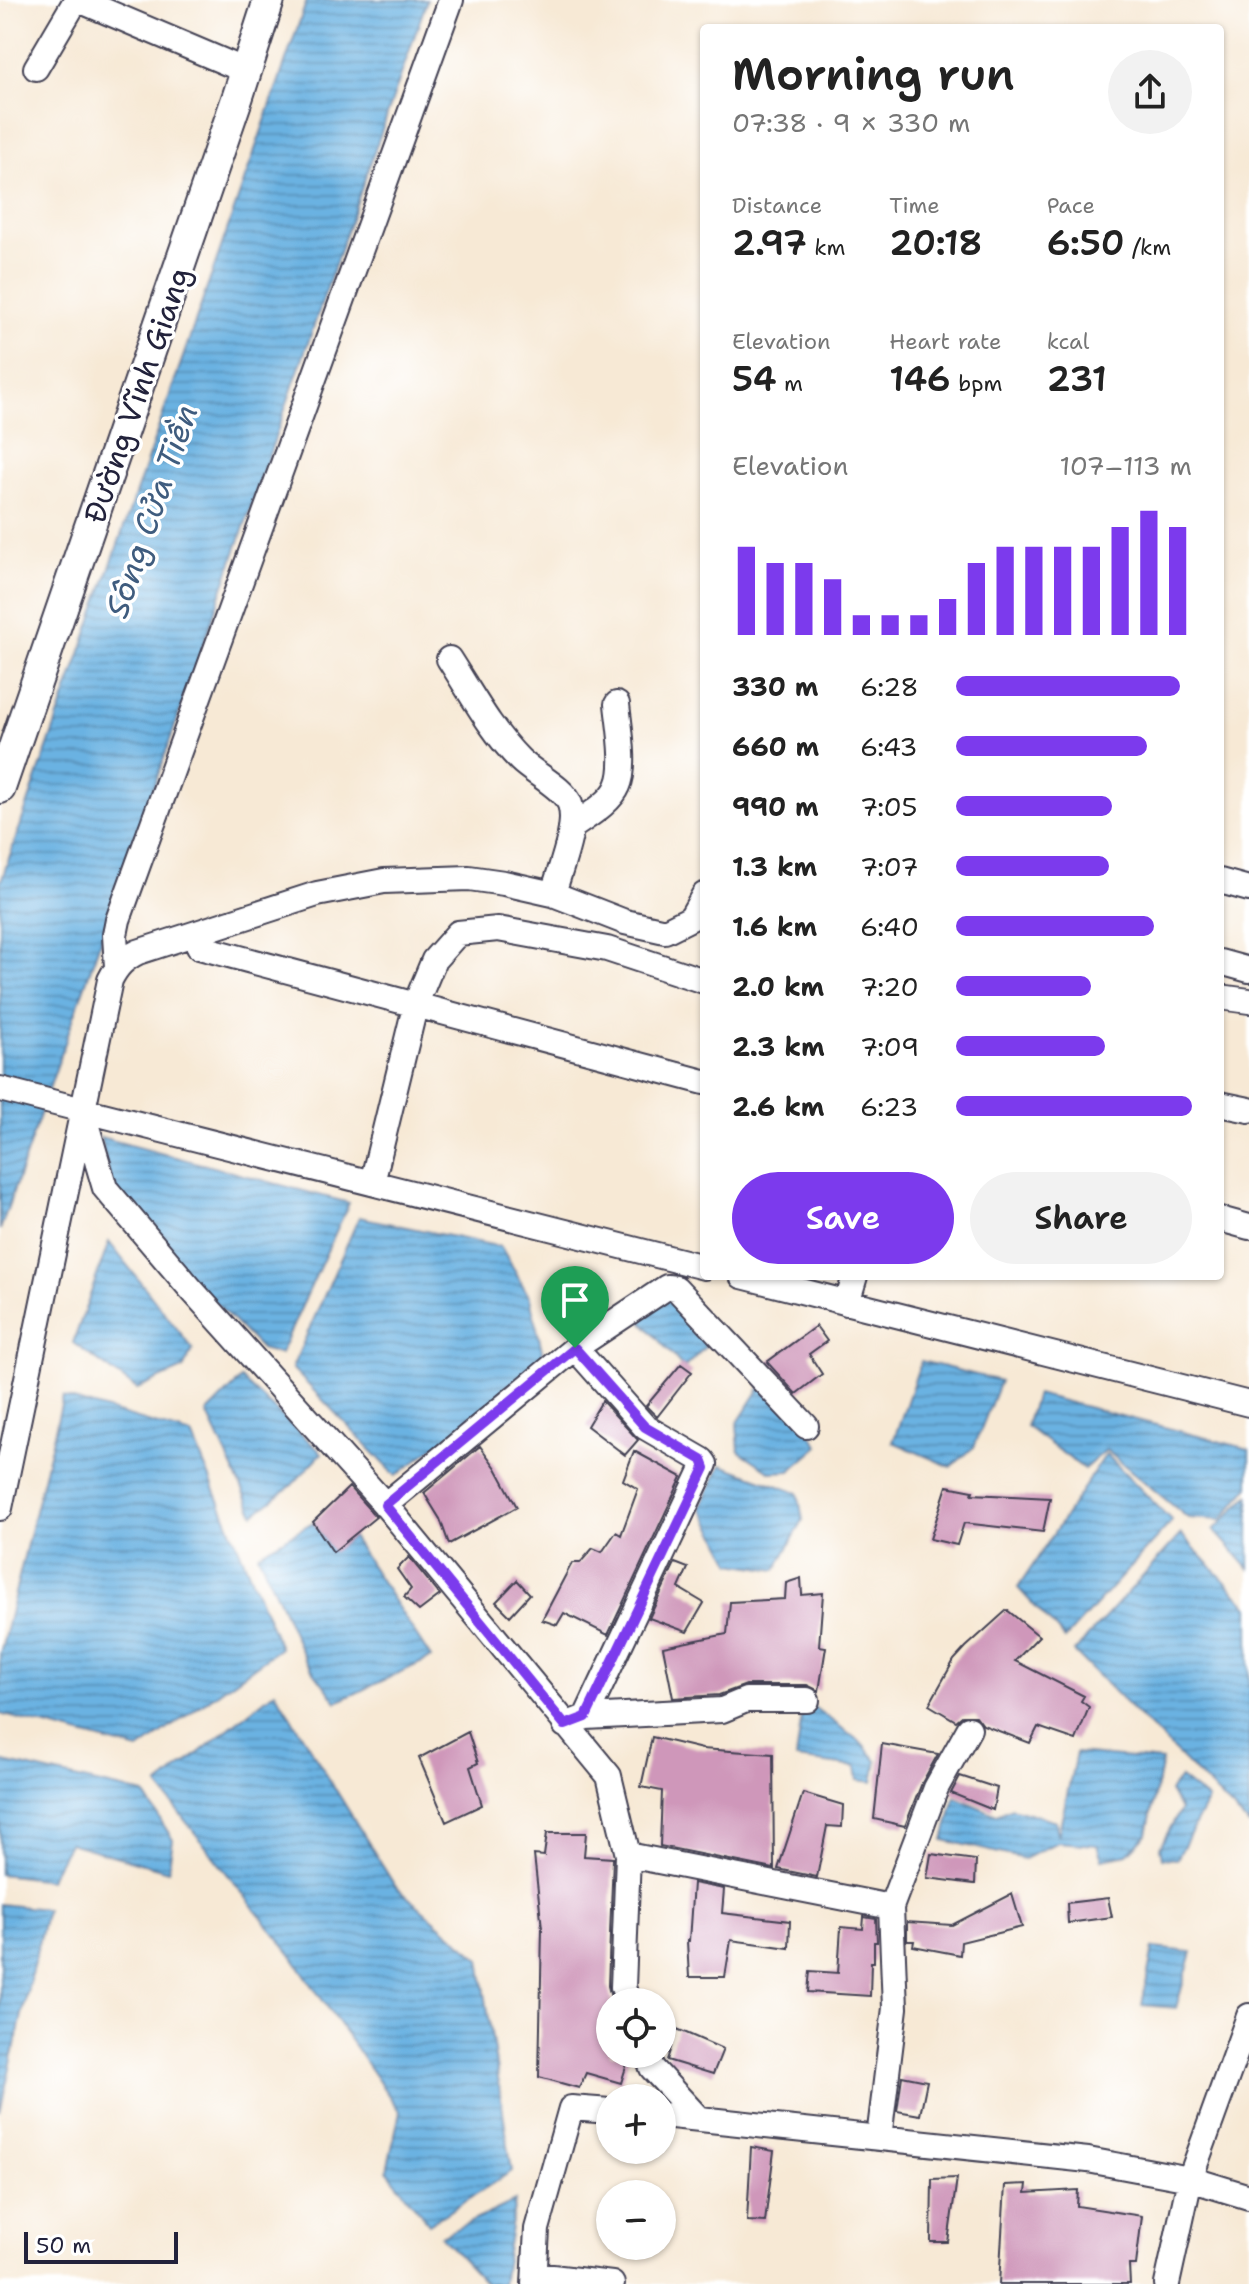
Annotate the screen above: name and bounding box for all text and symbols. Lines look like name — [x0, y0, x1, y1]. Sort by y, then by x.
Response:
text: Morning run — [732, 45, 1015, 104]
button: share — [1108, 50, 1192, 134]
text: 07:38 · 9 × 330 m — [732, 105, 970, 140]
text: Distance — [732, 191, 822, 220]
text: Time — [889, 191, 940, 220]
text: Pace — [1047, 191, 1095, 220]
text: 2.97 — [732, 220, 807, 266]
text: 20:18 — [889, 220, 982, 266]
text: 6:50 — [1047, 220, 1124, 266]
text: km — [807, 233, 845, 262]
text: /km — [1124, 233, 1171, 262]
street label: Đường Vĩnh Giang — [74, 261, 200, 529]
text: Elevation — [732, 327, 830, 356]
text: Heart rate — [889, 327, 1001, 356]
text: kcal — [1047, 327, 1089, 356]
text: 54 — [732, 356, 777, 402]
text: 146 — [889, 356, 951, 402]
text: 231 — [1047, 356, 1107, 402]
text: m — [777, 369, 803, 398]
text: bpm — [951, 369, 1002, 398]
water label: Sông Cửa Tiền — [94, 399, 208, 623]
text: Elevation — [732, 448, 848, 483]
text: 107–113 m — [1060, 448, 1192, 483]
text: 330 m — [732, 669, 819, 704]
text: 6:28 — [860, 669, 919, 704]
text: 660 m — [732, 729, 819, 764]
text: 6:43 — [860, 729, 918, 764]
text: 990 m — [732, 789, 819, 824]
text: 7:05 — [860, 789, 917, 824]
text: 1.3 km — [732, 849, 817, 884]
text: 7:07 — [860, 849, 918, 884]
text: 1.6 km — [732, 909, 817, 944]
text: 6:40 — [860, 909, 919, 944]
text: 2.0 km — [732, 969, 824, 1004]
text: 7:20 — [860, 969, 919, 1004]
text: 2.3 km — [732, 1029, 825, 1064]
text: 7:09 — [860, 1029, 919, 1064]
text: 2.6 km — [732, 1089, 825, 1124]
text: 6:23 — [860, 1089, 918, 1124]
button: Save — [732, 1172, 954, 1264]
button: Share — [970, 1172, 1192, 1264]
pin — [541, 1266, 609, 1348]
icon: arrive — [553, 1278, 597, 1322]
map controls — [596, 1988, 676, 2260]
button: locate — [596, 1988, 676, 2068]
button: + — [596, 2084, 676, 2164]
button: − — [596, 2180, 676, 2260]
scale bar — [24, 2228, 178, 2264]
text: 50 m — [36, 2231, 91, 2260]

